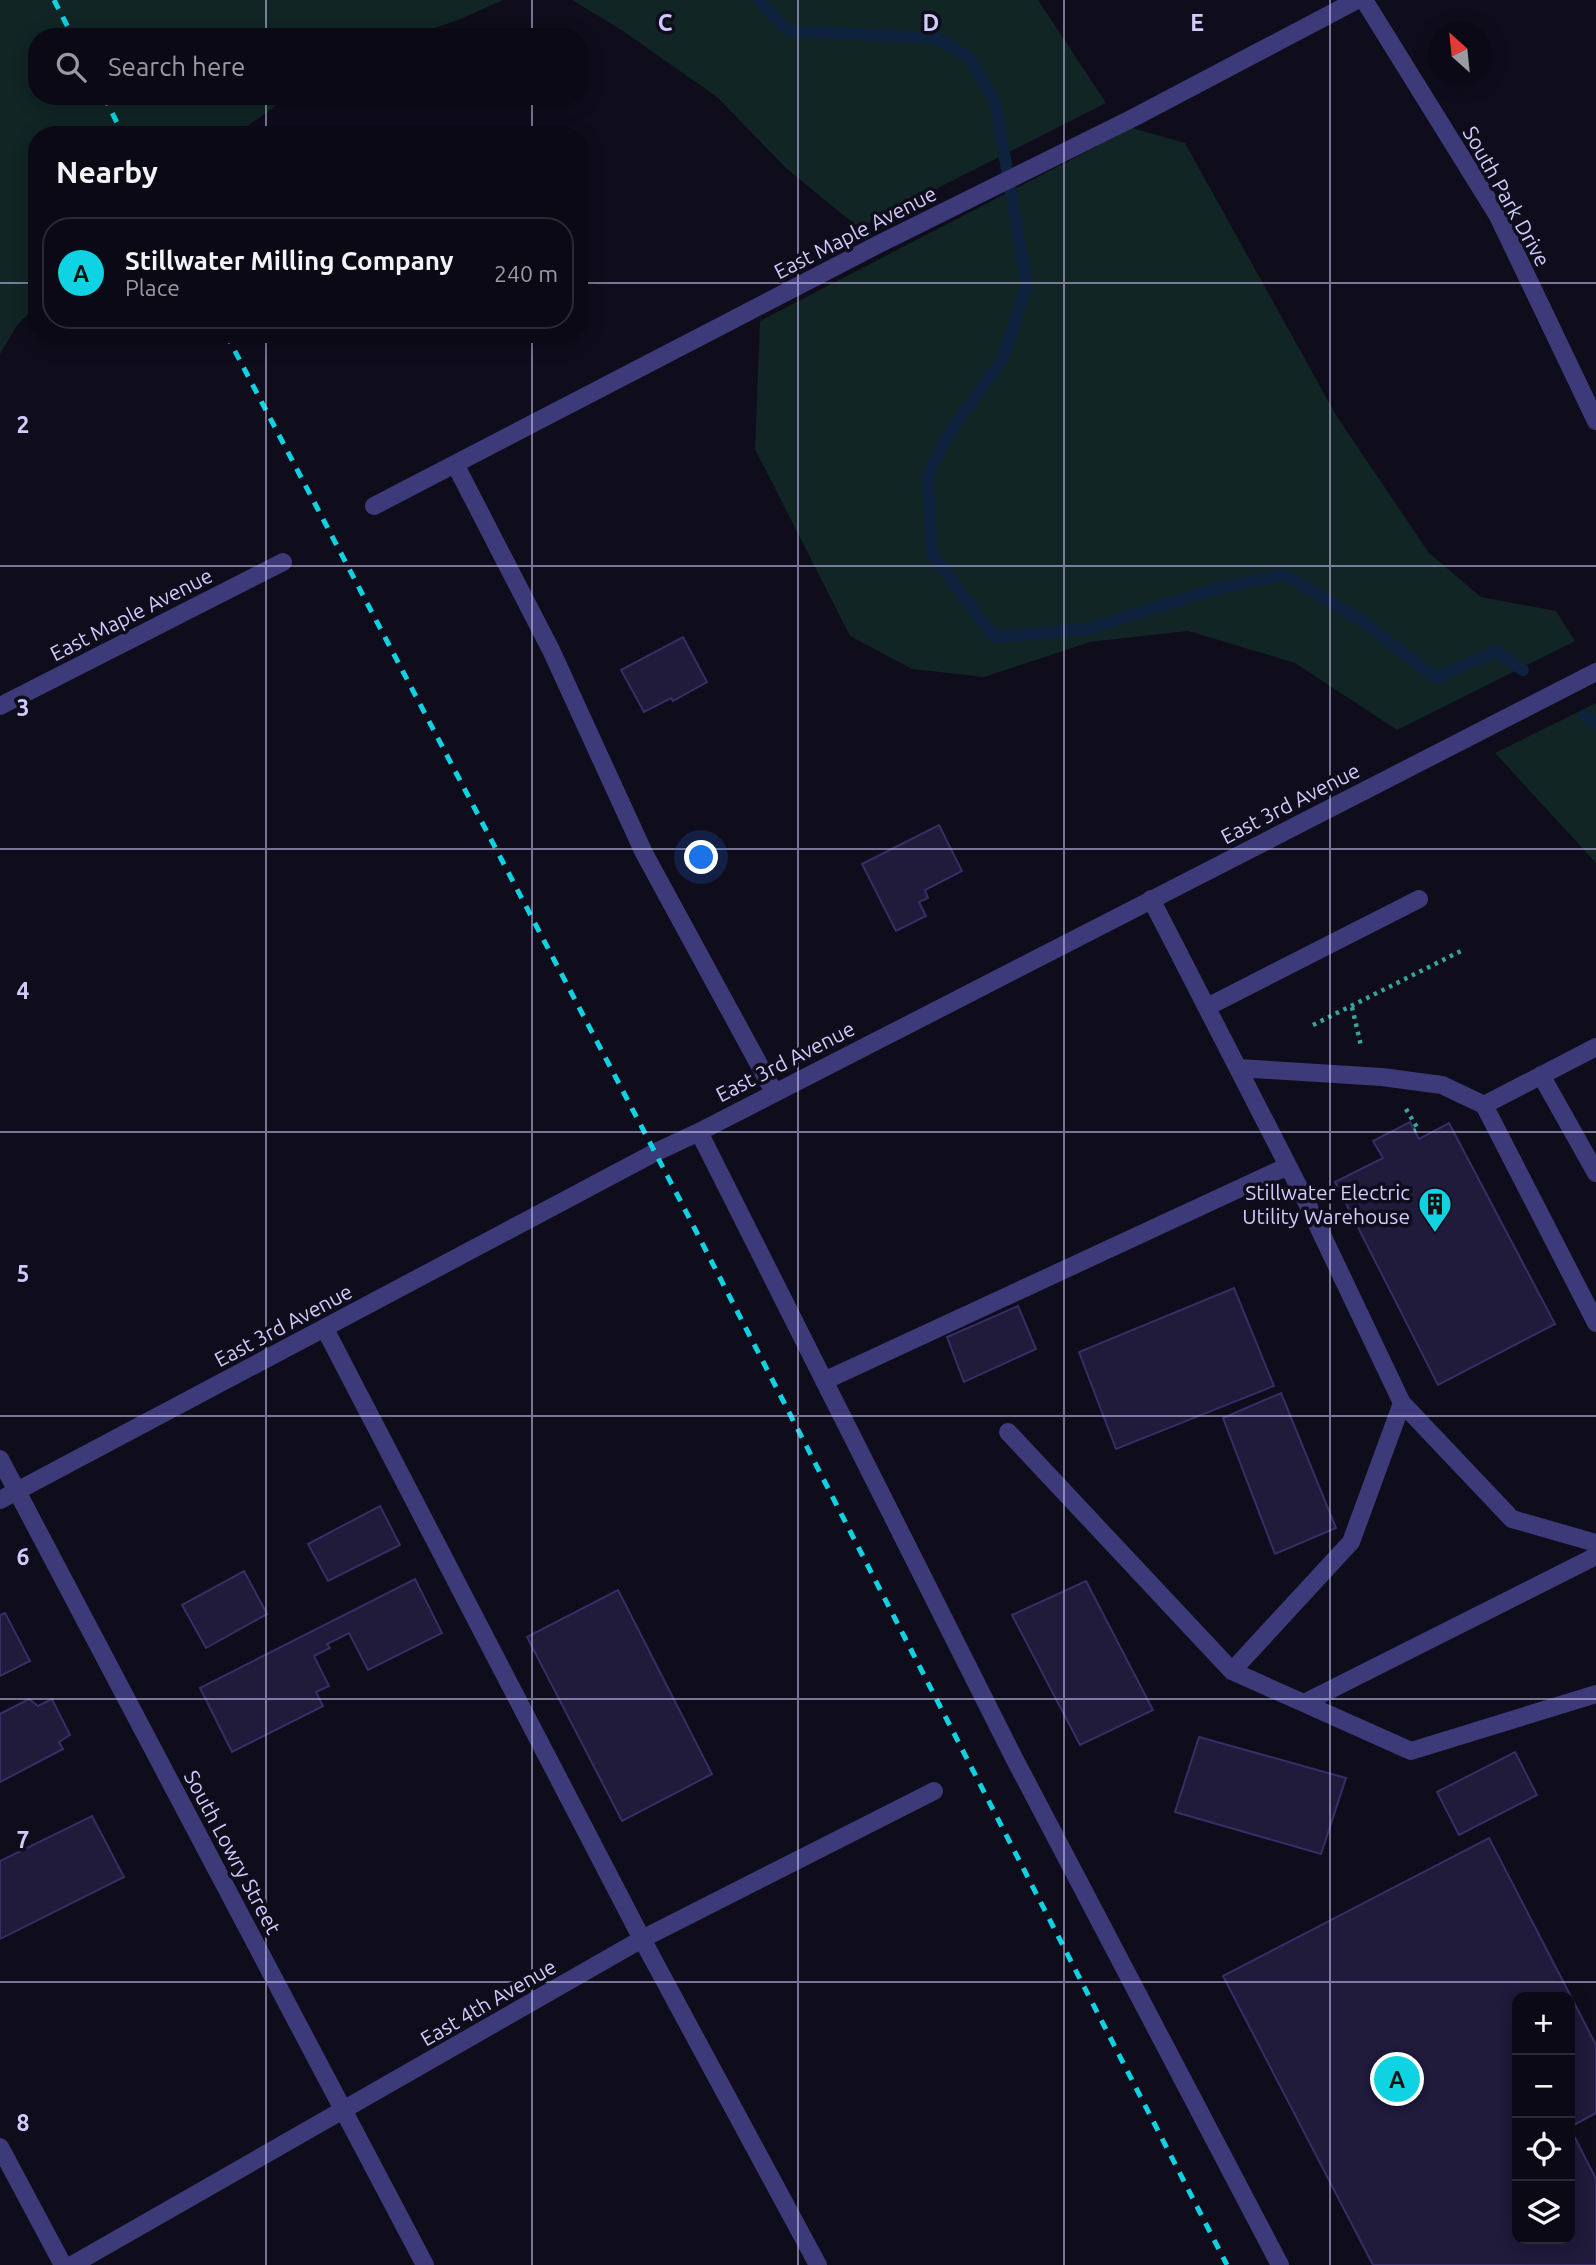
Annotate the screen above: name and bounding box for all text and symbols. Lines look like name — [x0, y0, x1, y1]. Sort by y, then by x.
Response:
text: C — [658, 10, 673, 35]
text: D — [923, 10, 939, 35]
text: E — [1190, 10, 1204, 35]
north arrow — [1428, 21, 1491, 84]
search box — [28, 28, 588, 105]
icon: search — [52, 48, 90, 86]
text: Search here — [108, 52, 245, 81]
street label: South Park Drive — [1459, 122, 1555, 270]
text: Nearby — [56, 155, 158, 189]
street label: East Maple Avenue — [770, 181, 940, 283]
text: Stillwater Milling Company — [125, 246, 453, 275]
text: A — [73, 261, 89, 286]
text: 240 m — [494, 261, 558, 286]
text: Place — [125, 275, 180, 300]
text: 2 — [17, 412, 29, 437]
street label: East Maple Avenue — [46, 563, 216, 665]
text: 3 — [17, 695, 29, 720]
street label: East 3rd Avenue — [1217, 758, 1363, 848]
your location — [684, 840, 718, 874]
text: 4 — [17, 978, 30, 1003]
street label: East 3rd Avenue — [712, 1016, 858, 1106]
place label: Stillwater Electric Utility Warehouse — [1242, 1180, 1410, 1228]
building icon: Stillwater Electric Utility Warehouse — [1416, 1185, 1454, 1234]
text: 5 — [17, 1261, 29, 1286]
street label: East 3rd Avenue — [210, 1279, 356, 1371]
text: 6 — [17, 1544, 30, 1569]
street label: South Lowry Street — [180, 1766, 286, 1938]
text: 7 — [17, 1827, 29, 1852]
street label: East 4th Avenue — [416, 1954, 560, 2050]
map controls — [1512, 1992, 1575, 2244]
button: + — [1512, 1992, 1575, 2055]
pin: A — [1374, 2053, 1420, 2105]
button: − — [1512, 2055, 1575, 2118]
text: 8 — [17, 2110, 29, 2135]
button: locate — [1512, 2118, 1575, 2181]
button: layers — [1512, 2181, 1575, 2244]

